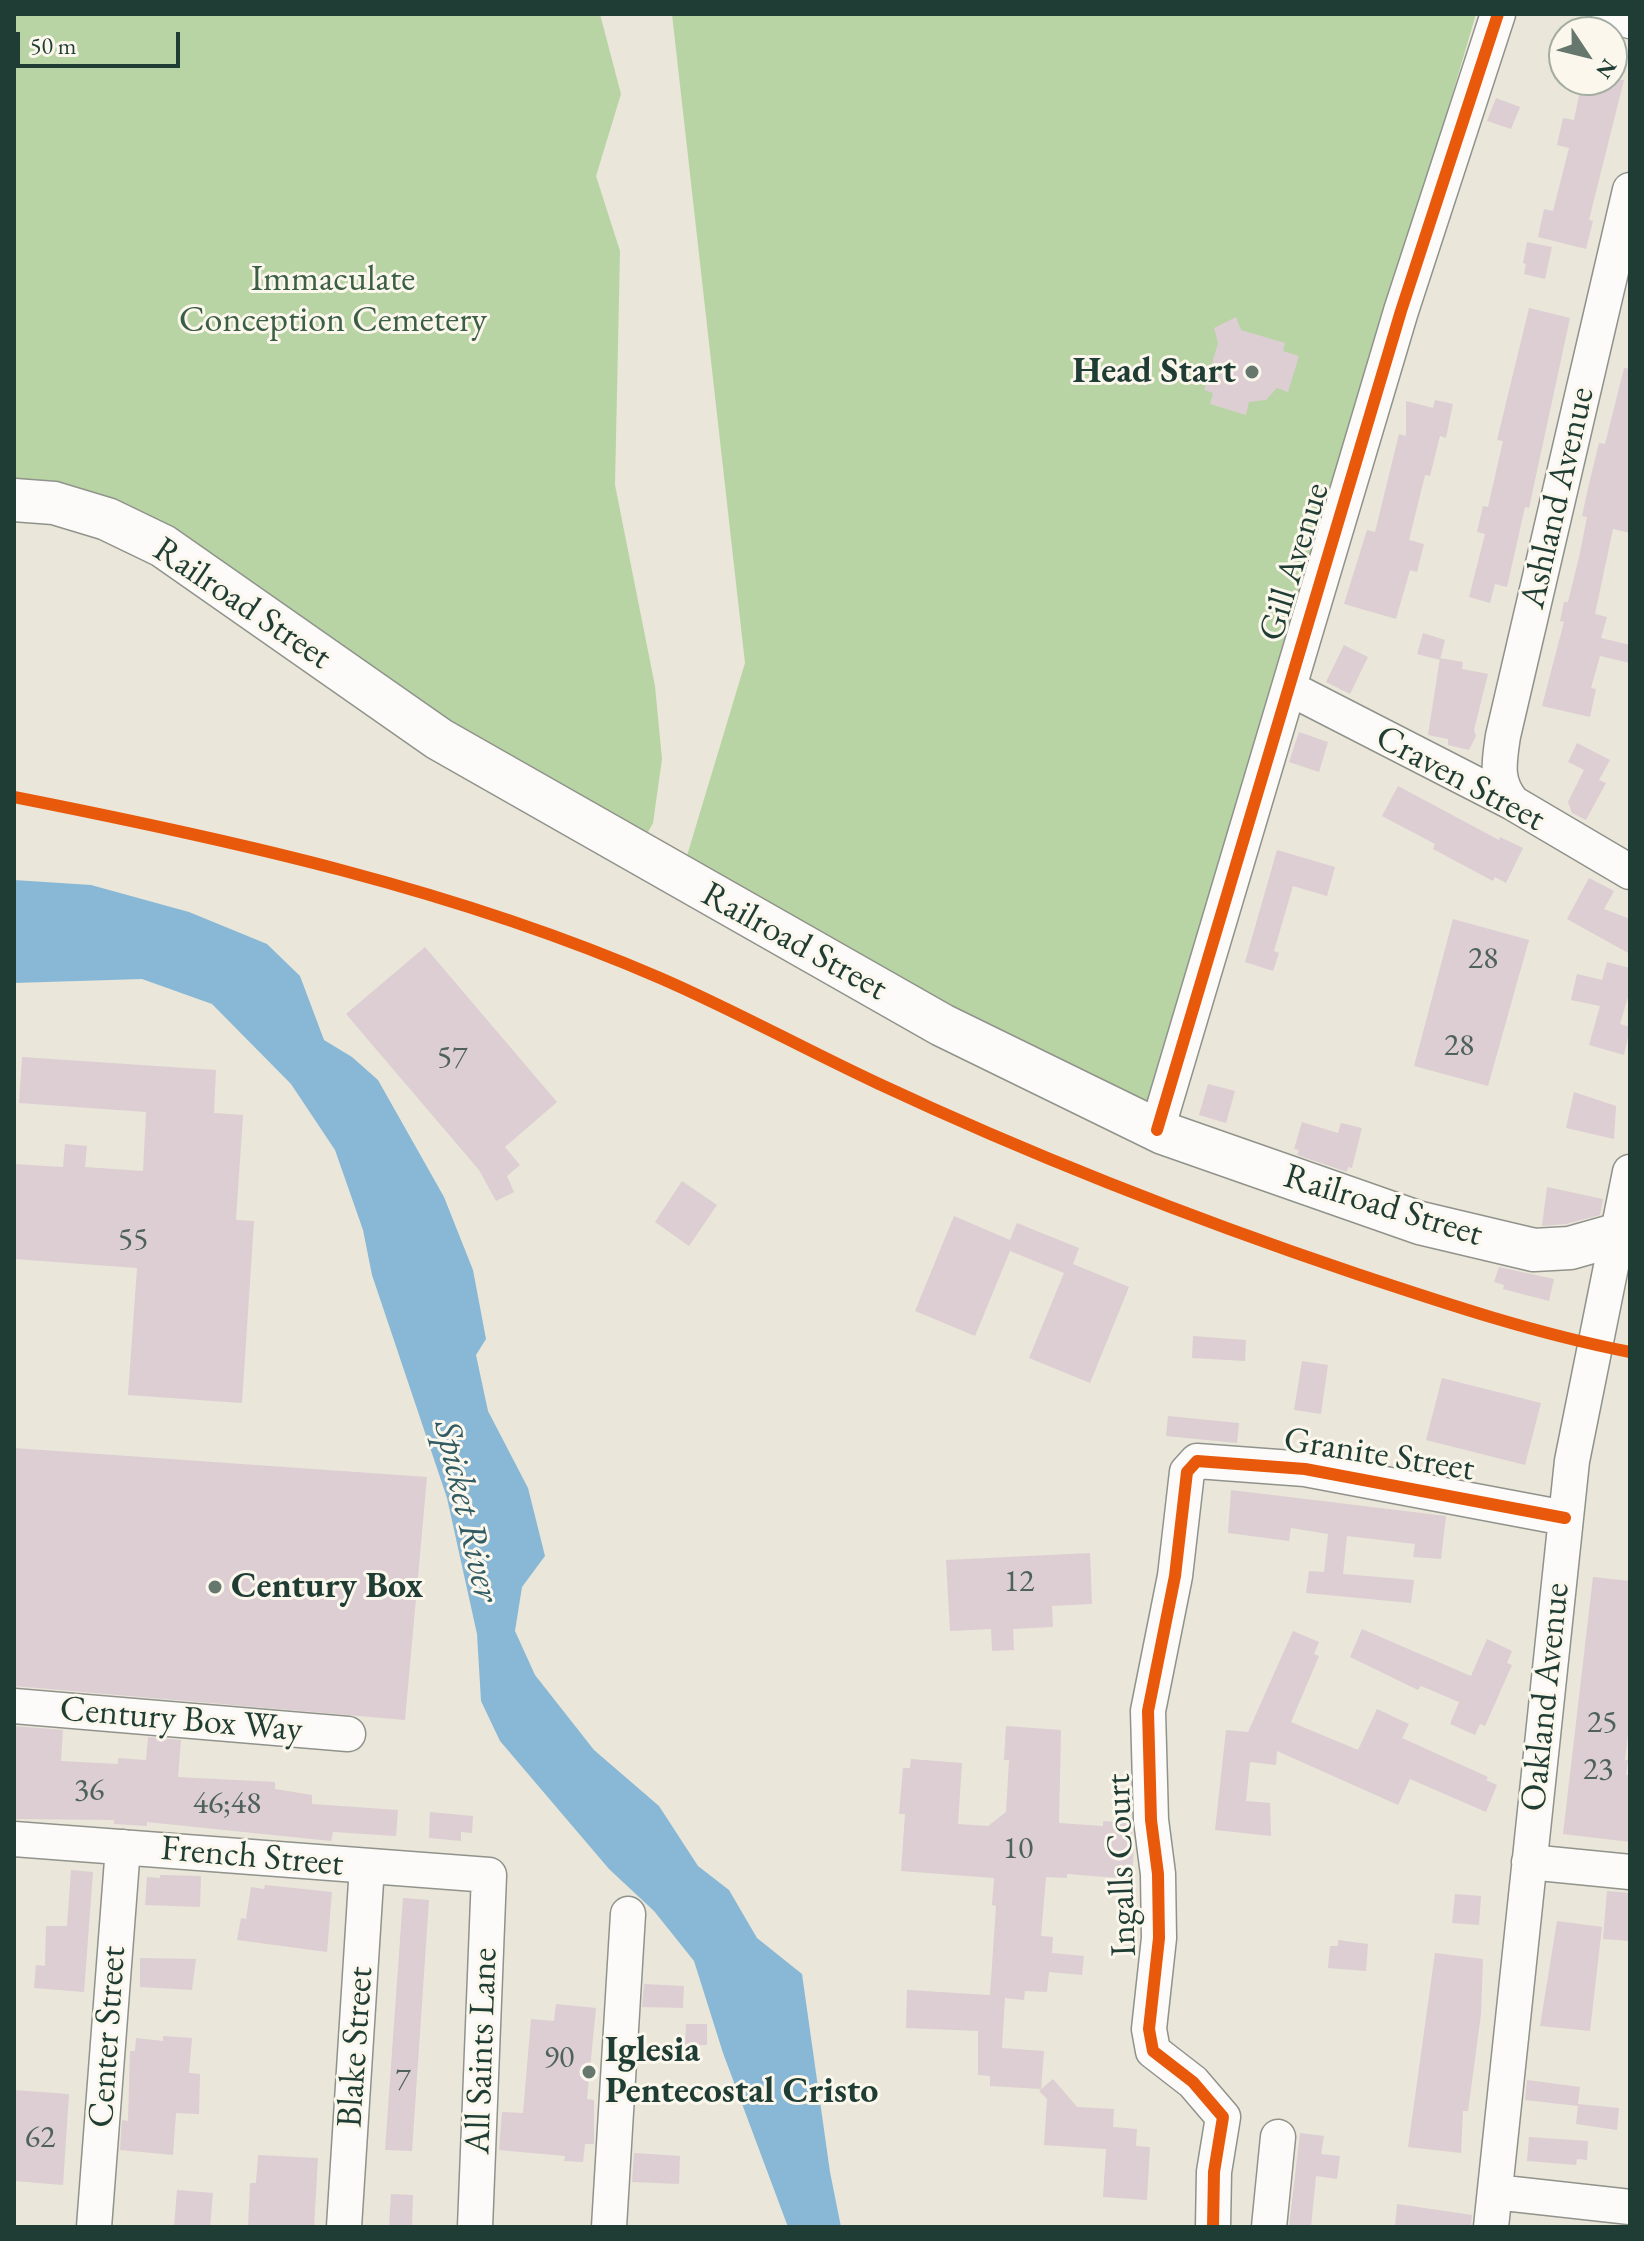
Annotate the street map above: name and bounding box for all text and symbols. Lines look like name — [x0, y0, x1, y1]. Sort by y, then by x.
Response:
scale bar — [20, 16, 184, 66]
north arrow — [1548, 16, 1628, 96]
text: 50 m — [30, 30, 77, 61]
text: N — [1589, 53, 1623, 85]
park label: Immaculate Conception Cemetery — [179, 258, 487, 343]
place label: Head Start — [1072, 350, 1236, 394]
marker: Head Start — [1243, 363, 1261, 381]
street label: Ashland Avenue — [1512, 383, 1604, 613]
street label: Gill Avenue — [1251, 478, 1339, 646]
street label: Railroad Street — [145, 529, 339, 679]
street label: Craven Street — [1368, 716, 1552, 842]
street label: Railroad Street — [694, 873, 894, 1011]
house number: 28 — [1468, 940, 1498, 978]
house number: 28 — [1444, 1027, 1474, 1065]
house number: 57 — [437, 1039, 467, 1077]
street label: Railroad Street — [1278, 1155, 1488, 1257]
house number: 55 — [118, 1221, 148, 1259]
water label: Spicket River — [423, 1416, 509, 1606]
street label: Granite Street — [1281, 1419, 1477, 1491]
house number: 12 — [1004, 1563, 1034, 1601]
place label: Century Box — [231, 1565, 423, 1609]
marker: Century Box — [206, 1578, 224, 1596]
street label: Oakland Avenue — [1513, 1581, 1579, 1813]
street label: Century Box Way — [58, 1688, 304, 1752]
house number: 25 — [1587, 1704, 1617, 1742]
house number: 23 — [1583, 1751, 1613, 1789]
house number: 36 — [74, 1772, 104, 1810]
street label: Ingalls Court — [1097, 1773, 1147, 1957]
house number: 46;48 — [193, 1785, 261, 1823]
street label: French Street — [159, 1828, 345, 1886]
house number: 10 — [1003, 1830, 1033, 1868]
street label: Center Street — [80, 1945, 136, 2129]
street label: All Saints Lane — [457, 1947, 507, 2155]
street label: Blake Street — [329, 1965, 383, 2129]
place label: Iglesia Pentecostal Cristo — [605, 2029, 878, 2114]
house number: 90 — [544, 2039, 574, 2077]
house number: 7 — [395, 2061, 411, 2099]
marker: Iglesia Pentecostal Cristo — [580, 2063, 598, 2081]
house number: 62 — [25, 2119, 55, 2157]

